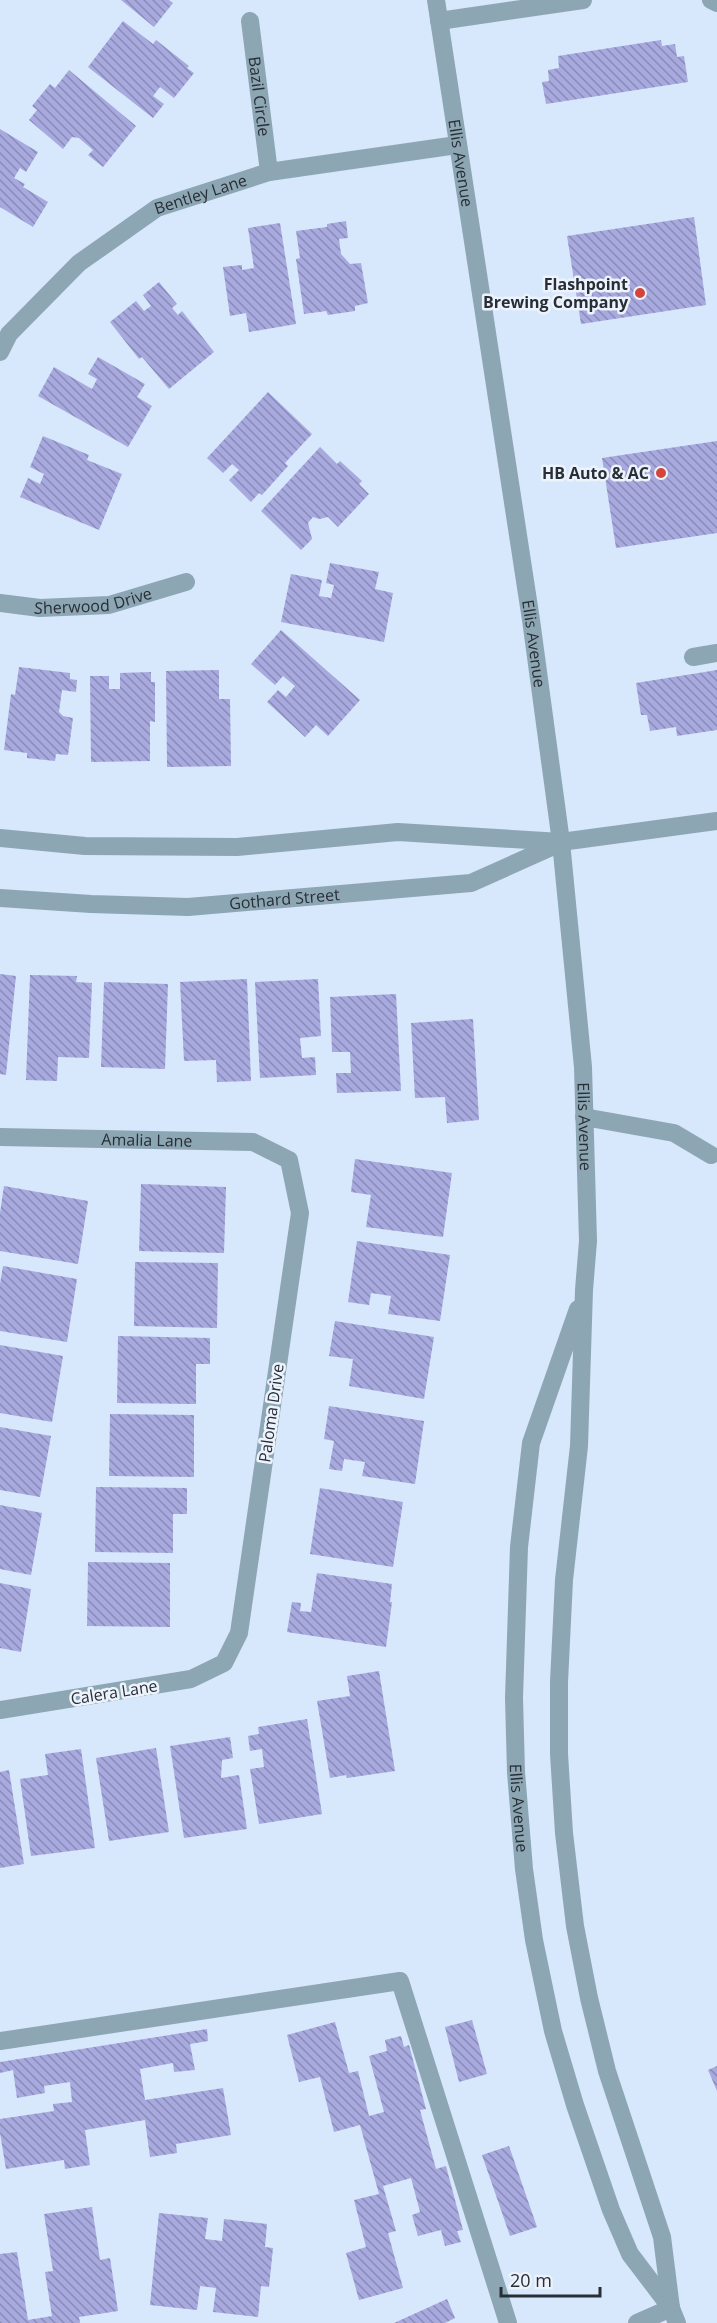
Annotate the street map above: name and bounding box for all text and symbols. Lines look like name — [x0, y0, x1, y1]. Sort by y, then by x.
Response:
street label: Bazil Circle — [244, 55, 275, 138]
street label: Ellis Avenue — [443, 118, 479, 209]
street label: Bentley Lane — [151, 169, 250, 219]
place label: Flashpoint Brewing Company — [483, 273, 629, 313]
marker: Flashpoint Brewing Company — [633, 286, 647, 300]
place label: HB Auto & AC — [542, 462, 649, 484]
marker: HB Auto & AC — [654, 466, 668, 480]
street label: Sherwood Drive — [33, 582, 154, 619]
street label: Ellis Avenue — [517, 598, 551, 689]
street label: Gothard Street — [228, 883, 341, 914]
street label: Ellis Avenue — [572, 1082, 597, 1171]
street label: Amalia Lane — [101, 1128, 193, 1152]
street label: Paloma Drive — [253, 1362, 289, 1464]
street label: Calera Lane — [69, 1674, 159, 1710]
street label: Ellis Avenue — [505, 1764, 534, 1853]
scale bar — [501, 2260, 600, 2298]
text: 20 m — [510, 2268, 552, 2292]

